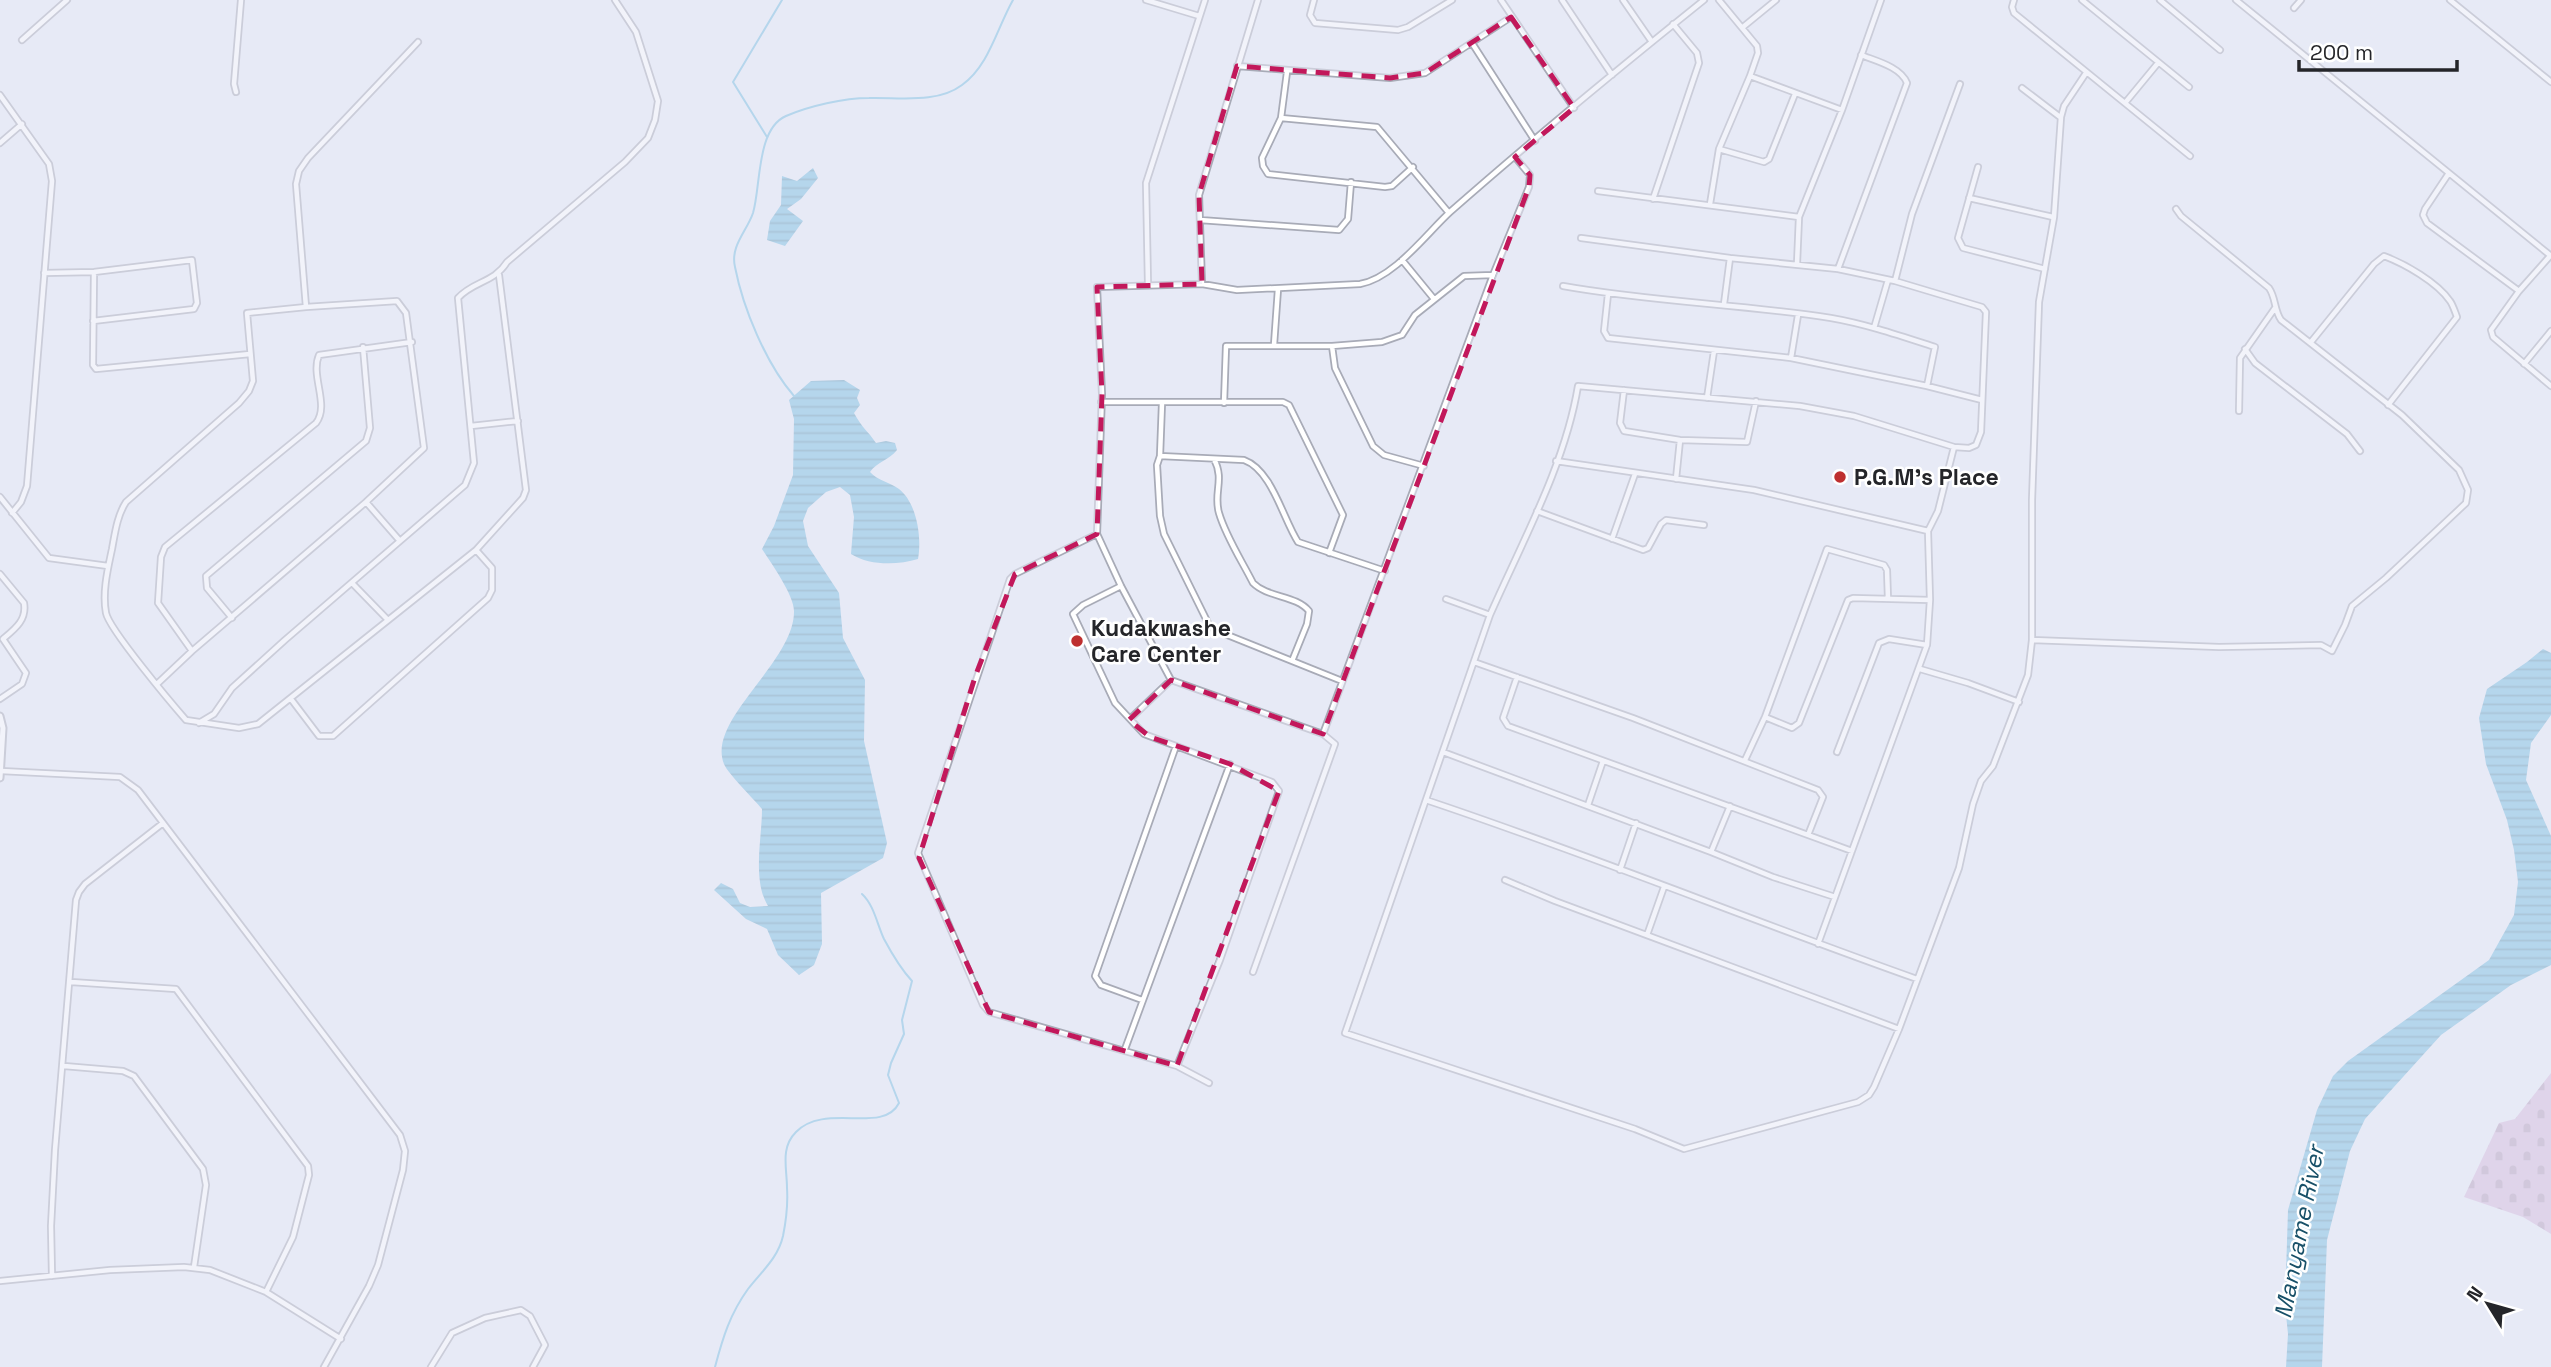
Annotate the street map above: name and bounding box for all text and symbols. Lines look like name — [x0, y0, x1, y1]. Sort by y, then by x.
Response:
scale bar — [2299, 28, 2456, 72]
text: 200 m — [2310, 39, 2373, 66]
place label: P.G.M’s Place — [1854, 462, 1999, 492]
marker: P.G.M’s Place — [1832, 469, 1848, 485]
place label: Kudakwashe Care Center — [1091, 613, 1231, 669]
marker: Kudakwashe Care Center — [1069, 633, 1085, 649]
water label: Manyame River — [2267, 1140, 2332, 1321]
north arrow — [2453, 1269, 2523, 1339]
text: N — [2461, 1281, 2489, 1307]

